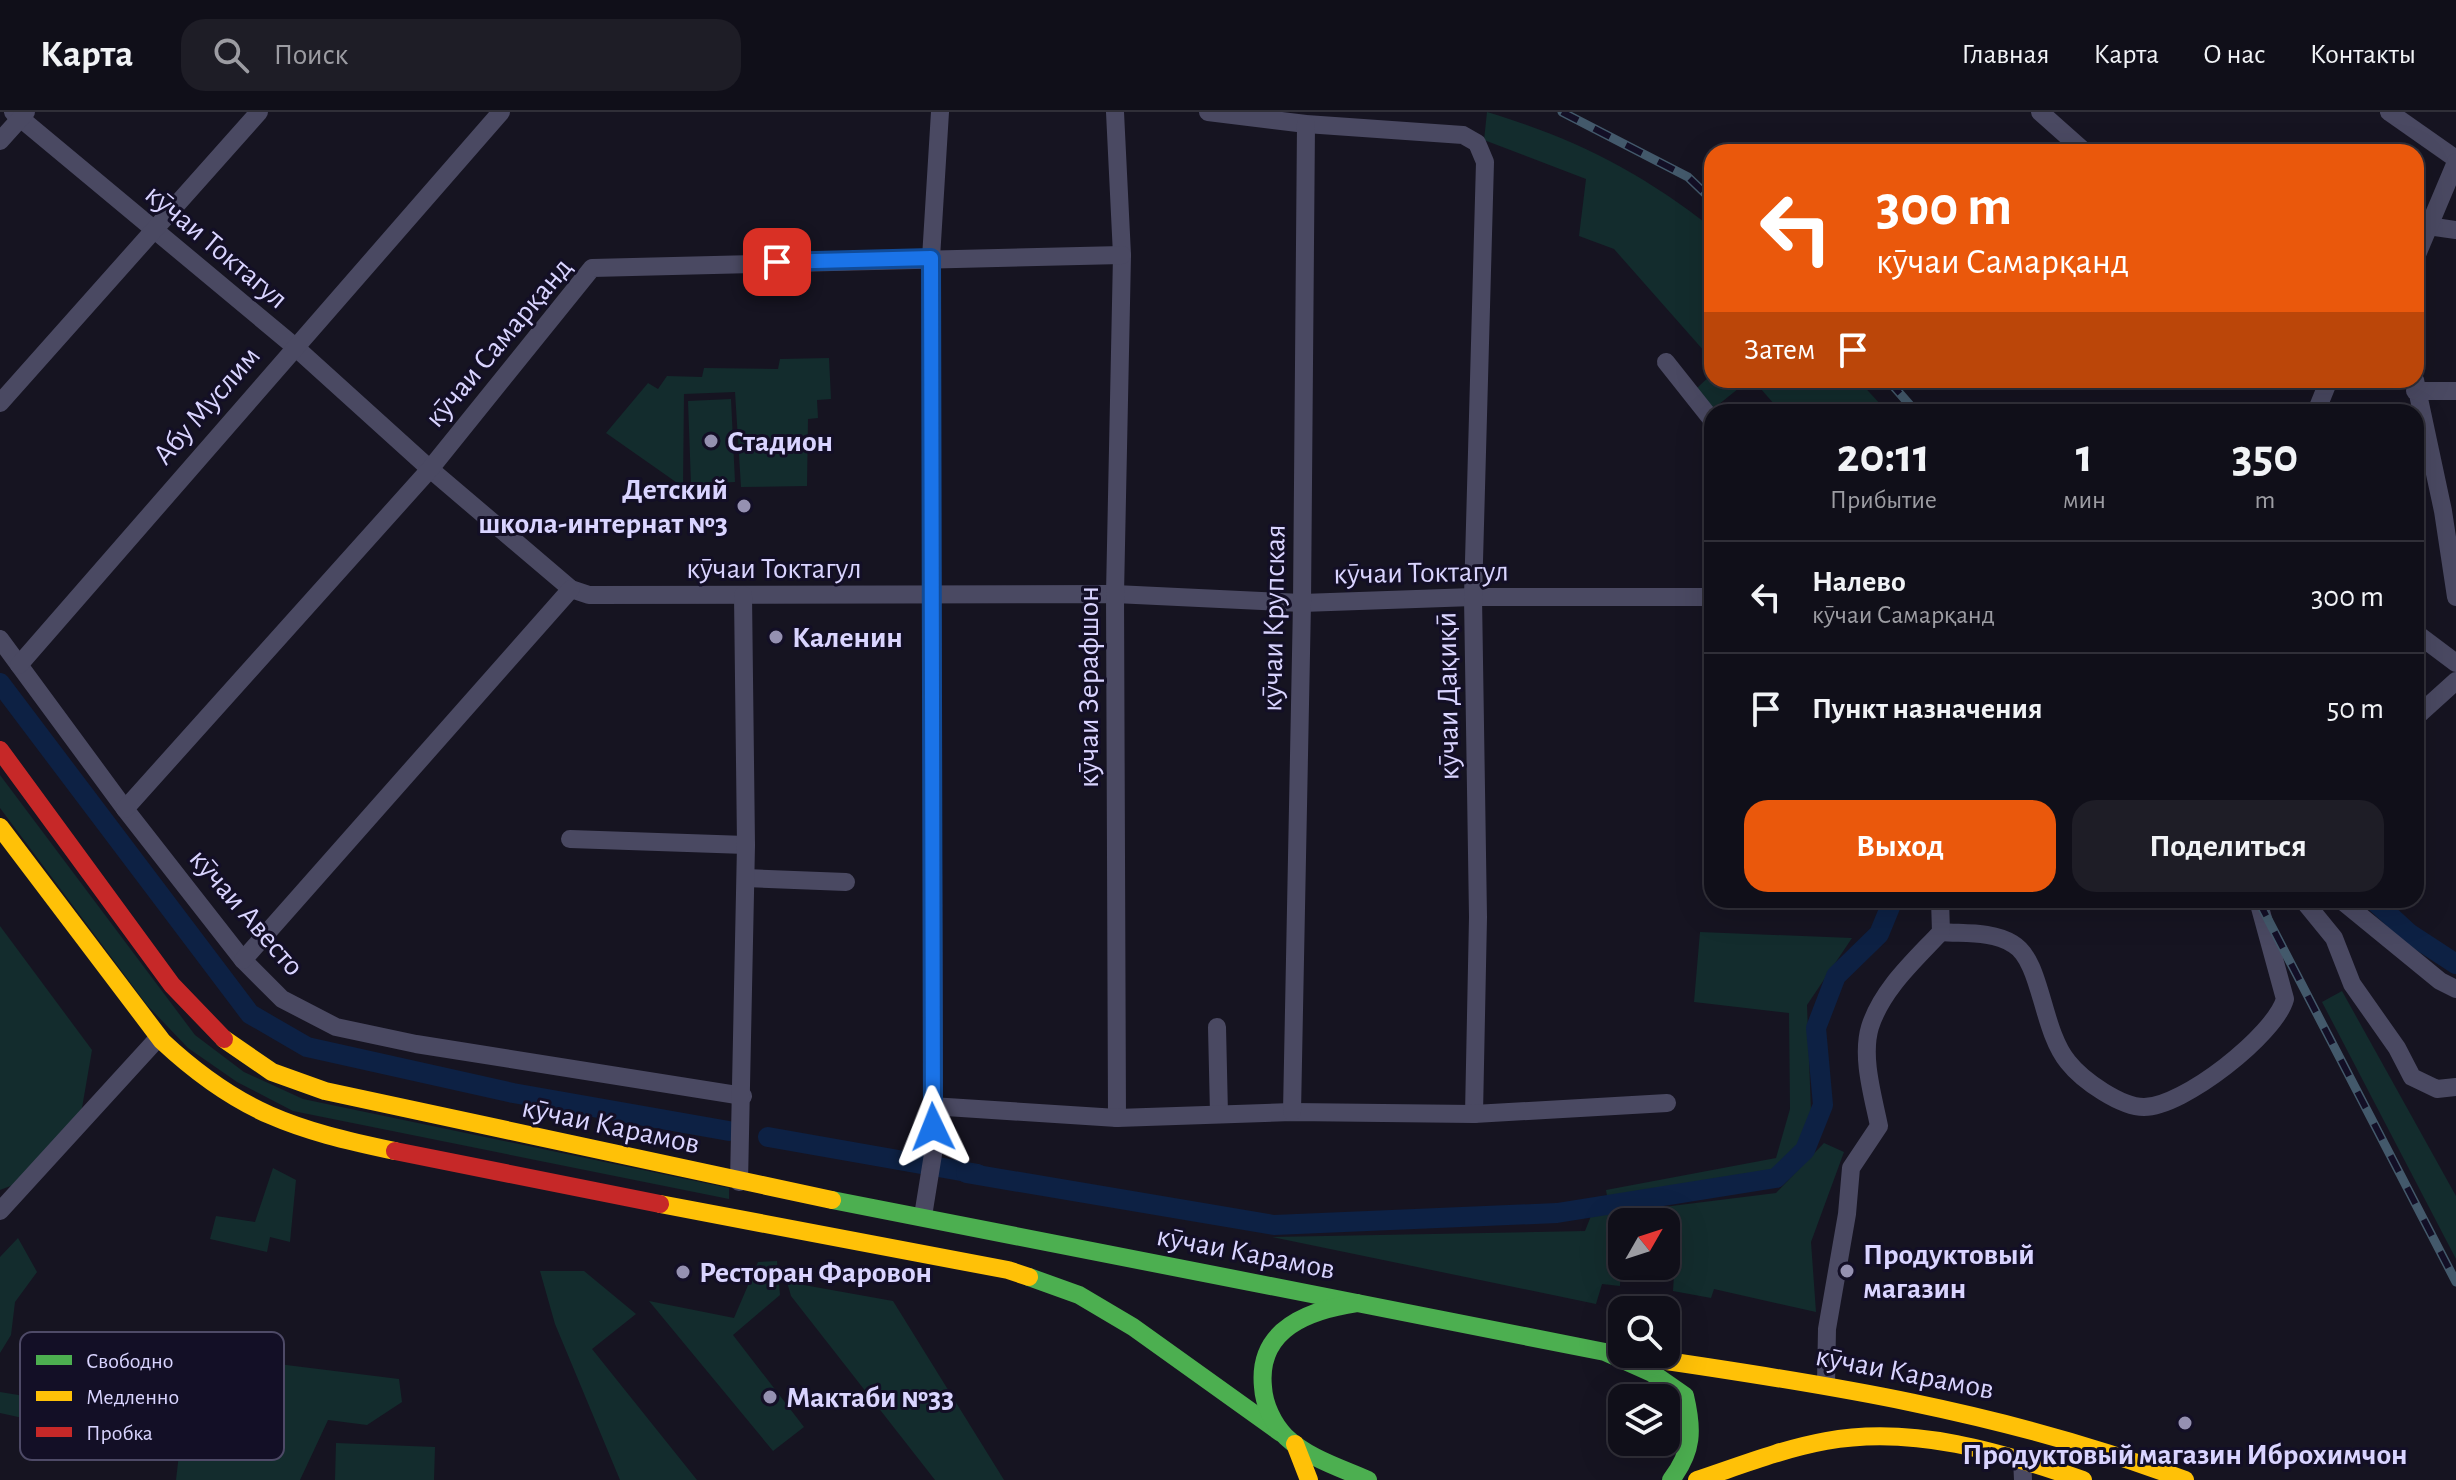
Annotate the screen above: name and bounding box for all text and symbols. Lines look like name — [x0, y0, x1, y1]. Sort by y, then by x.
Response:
search box — [181, 19, 741, 91]
icon: search — [209, 33, 253, 77]
text: Карта — [40, 36, 133, 74]
text: Поиск — [273, 40, 348, 70]
text: Главная — [1961, 41, 2049, 69]
text: Карта — [2093, 41, 2159, 69]
text: О нас — [2203, 41, 2266, 69]
text: Контакты — [2310, 41, 2416, 69]
icon: left — [1744, 176, 1848, 280]
street label: кӯчаи Токтагул — [139, 179, 293, 315]
text: 300 m — [1876, 179, 2012, 235]
pin — [743, 228, 811, 296]
icon: arrive — [755, 240, 799, 284]
text: кӯчаи Самарқанд — [1876, 244, 2129, 280]
street label: кӯчаи Самарқанд — [419, 252, 578, 433]
icon: arrive — [1831, 328, 1875, 372]
text: Затем — [1744, 335, 1815, 365]
street label: Абу Муслим — [148, 341, 266, 471]
place label: Стадион — [727, 427, 833, 457]
marker: Стадион — [702, 432, 720, 450]
text: 20:11 — [1837, 433, 1930, 481]
text: 1 — [2076, 433, 2093, 481]
text: 350 — [2232, 433, 2298, 481]
place label: Детский школа-интернат №3 — [478, 475, 728, 539]
text: Прибытие — [1830, 487, 1937, 513]
text: мин — [2063, 487, 2106, 513]
text: m — [2255, 487, 2275, 513]
marker: Детский школа-интернат №3 — [735, 497, 753, 515]
street label: кӯчаи Крупская — [1257, 524, 1291, 712]
street label: кӯчаи Токтагул — [686, 554, 862, 584]
street label: кӯчаи Токтагул — [1333, 556, 1509, 590]
text: Налево — [1812, 567, 1906, 597]
icon: left — [1744, 575, 1788, 619]
text: 300 m — [2311, 582, 2384, 612]
street label: кӯчаи Зерафшон — [1074, 586, 1104, 788]
text: кӯчаи Самарқанд — [1812, 602, 1995, 628]
street label: кӯчаи Дақиқӣ — [1432, 611, 1464, 781]
place label: Каленин — [792, 623, 903, 653]
marker: Каленин — [767, 628, 785, 646]
icon: arrive — [1744, 687, 1788, 731]
text: Пункт назначения — [1812, 694, 2043, 724]
text: 50 m — [2327, 694, 2384, 724]
button: Выход — [1744, 800, 2056, 892]
button: Поделиться — [2072, 800, 2384, 892]
street label: кӯчаи Авесто — [183, 844, 309, 982]
position arrow — [891, 1085, 975, 1169]
street label: кӯчаи Карамов — [519, 1093, 702, 1159]
north arrow — [1608, 1208, 1680, 1280]
map controls — [1608, 1208, 1680, 1456]
street label: кӯчаи Карамов — [1154, 1221, 1337, 1285]
place label: Продуктовый магазин — [1863, 1240, 2035, 1304]
place label: Ресторан Фаровон — [699, 1258, 932, 1288]
marker: Продуктовый магазин — [1838, 1262, 1856, 1280]
marker: Ресторан Фаровон — [674, 1263, 692, 1281]
button: search — [1608, 1296, 1680, 1368]
legend — [20, 1332, 284, 1460]
street label: кӯчаи Карамов — [1813, 1341, 1996, 1405]
text: Свободно — [86, 1350, 174, 1372]
place label: Мактаби №33 — [786, 1383, 954, 1413]
button: layers — [1608, 1384, 1680, 1456]
text: Медленно — [86, 1386, 179, 1408]
marker: Мактаби №33 — [761, 1388, 779, 1406]
marker: Продуктовый магазин Иброхимчон — [2176, 1414, 2194, 1432]
text: Пробка — [86, 1422, 153, 1444]
place label: Продуктовый магазин Иброхимчон — [1962, 1440, 2408, 1470]

